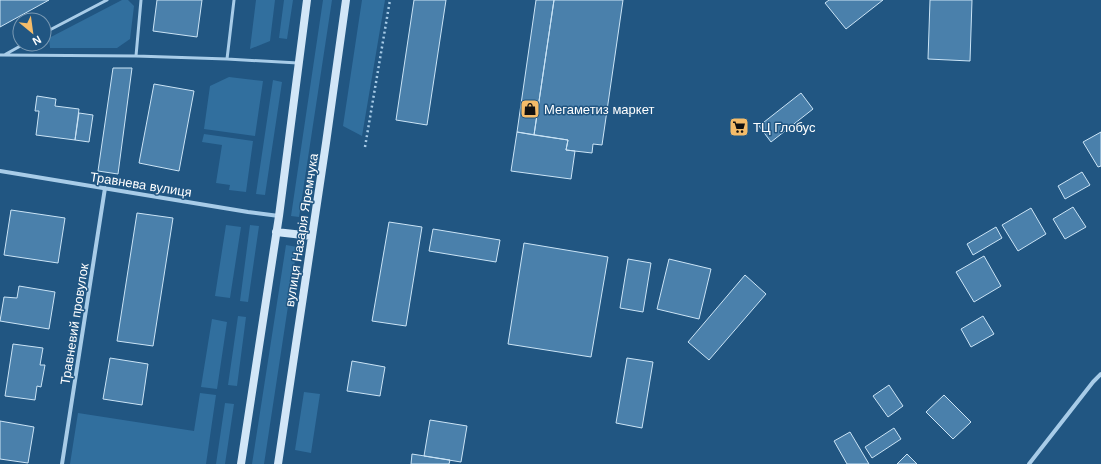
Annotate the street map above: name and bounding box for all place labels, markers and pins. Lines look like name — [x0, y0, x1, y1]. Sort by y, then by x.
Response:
shop icon: Мегаметиз маркет — [519, 98, 541, 120]
place label: Мегаметиз маркет — [544, 102, 654, 117]
supermarket icon: ТЦ Глобус — [728, 116, 750, 138]
place label: ТЦ Глобус — [753, 120, 816, 135]

